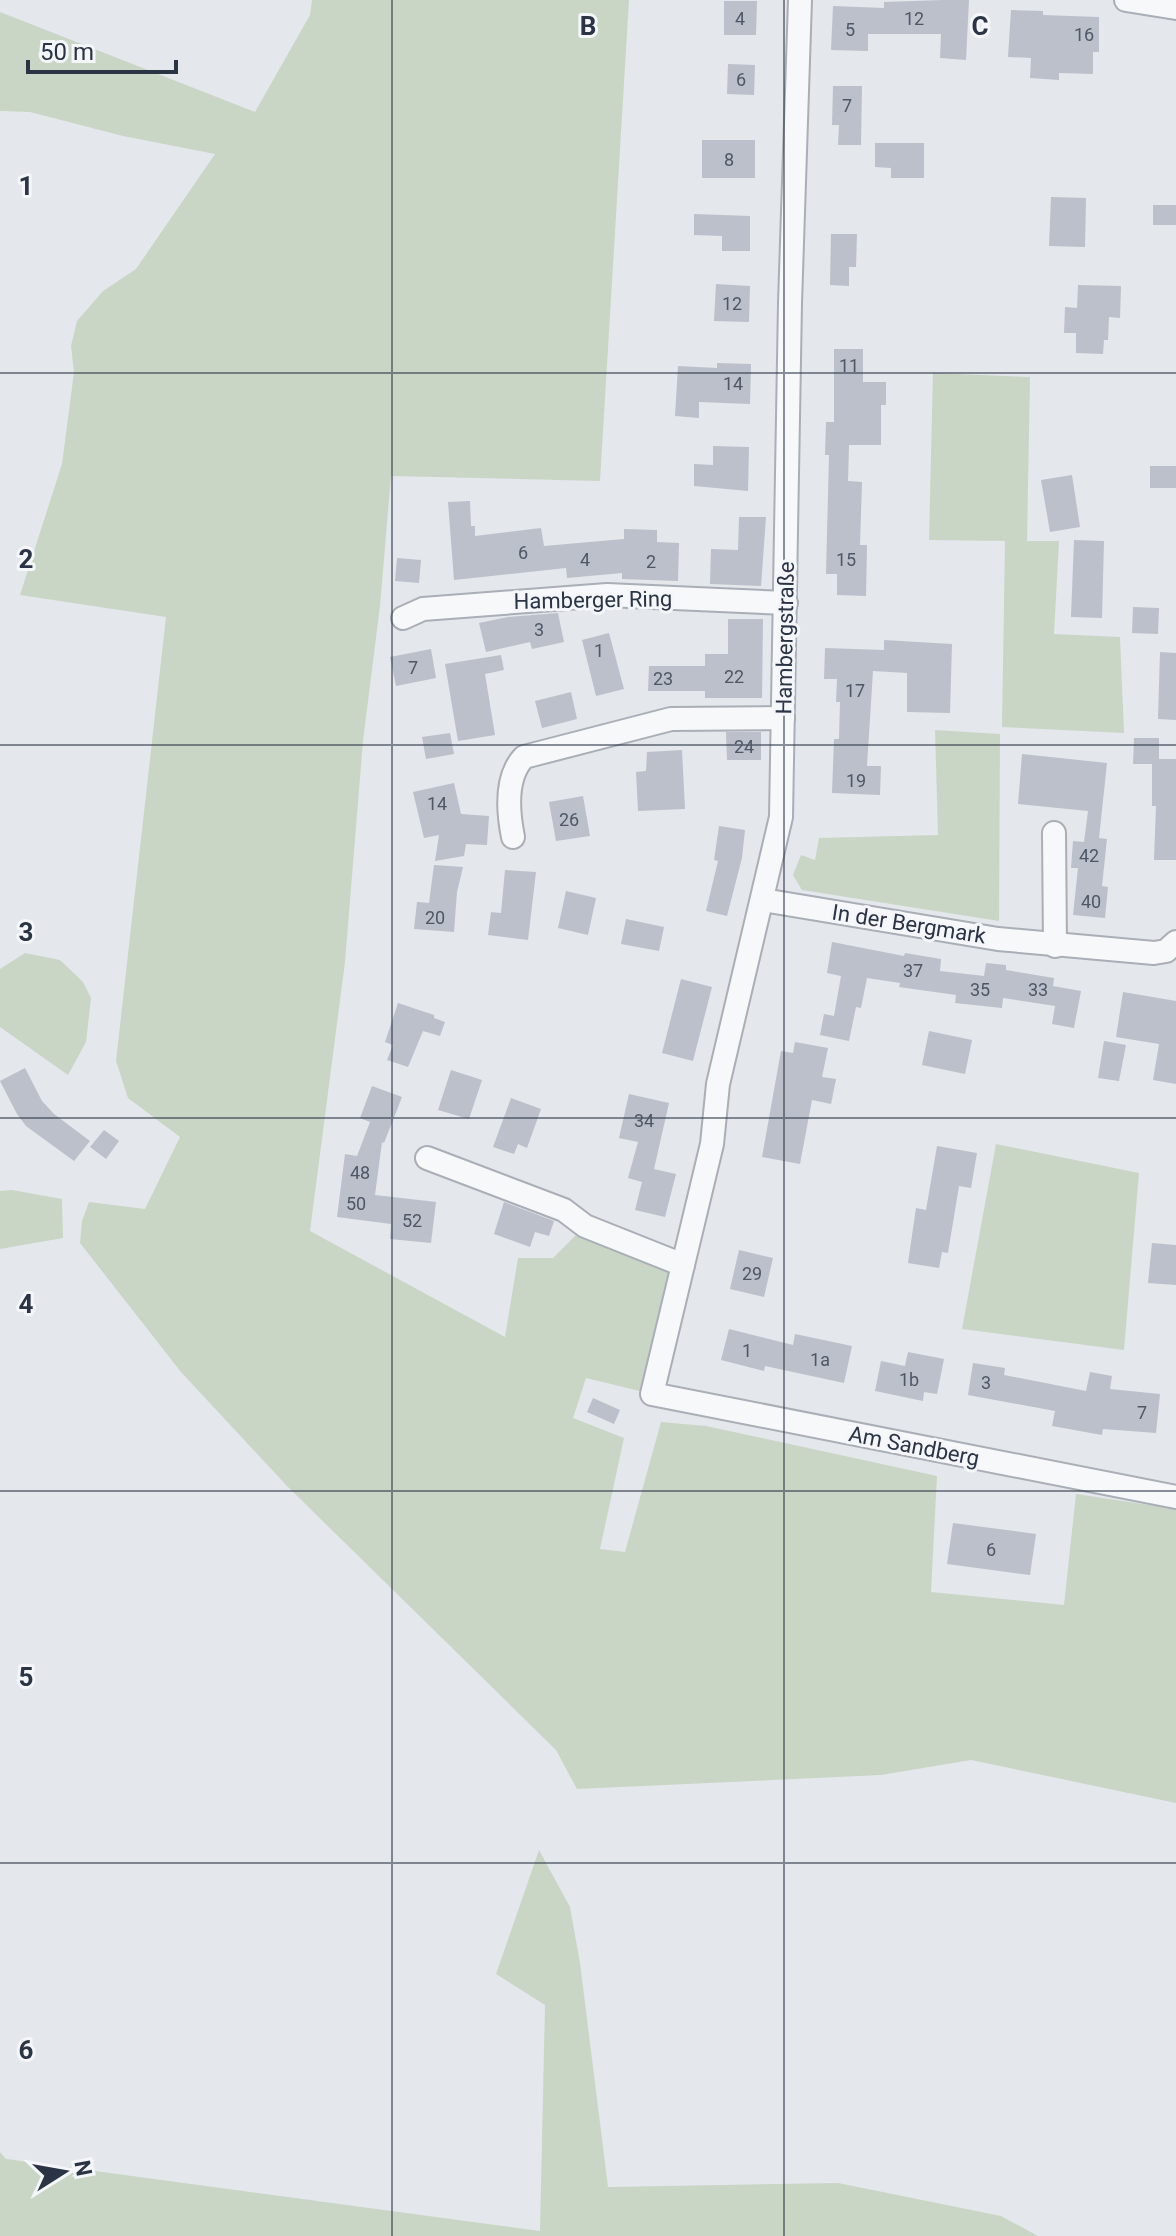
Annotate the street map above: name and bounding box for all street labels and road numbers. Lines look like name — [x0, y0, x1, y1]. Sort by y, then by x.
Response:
street label: Hambergstraße — [771, 561, 799, 715]
street label: Hamberger Ring — [514, 586, 672, 614]
street label: In der Bergmark — [830, 899, 989, 949]
street label: Am Sandberg — [847, 1421, 981, 1471]

